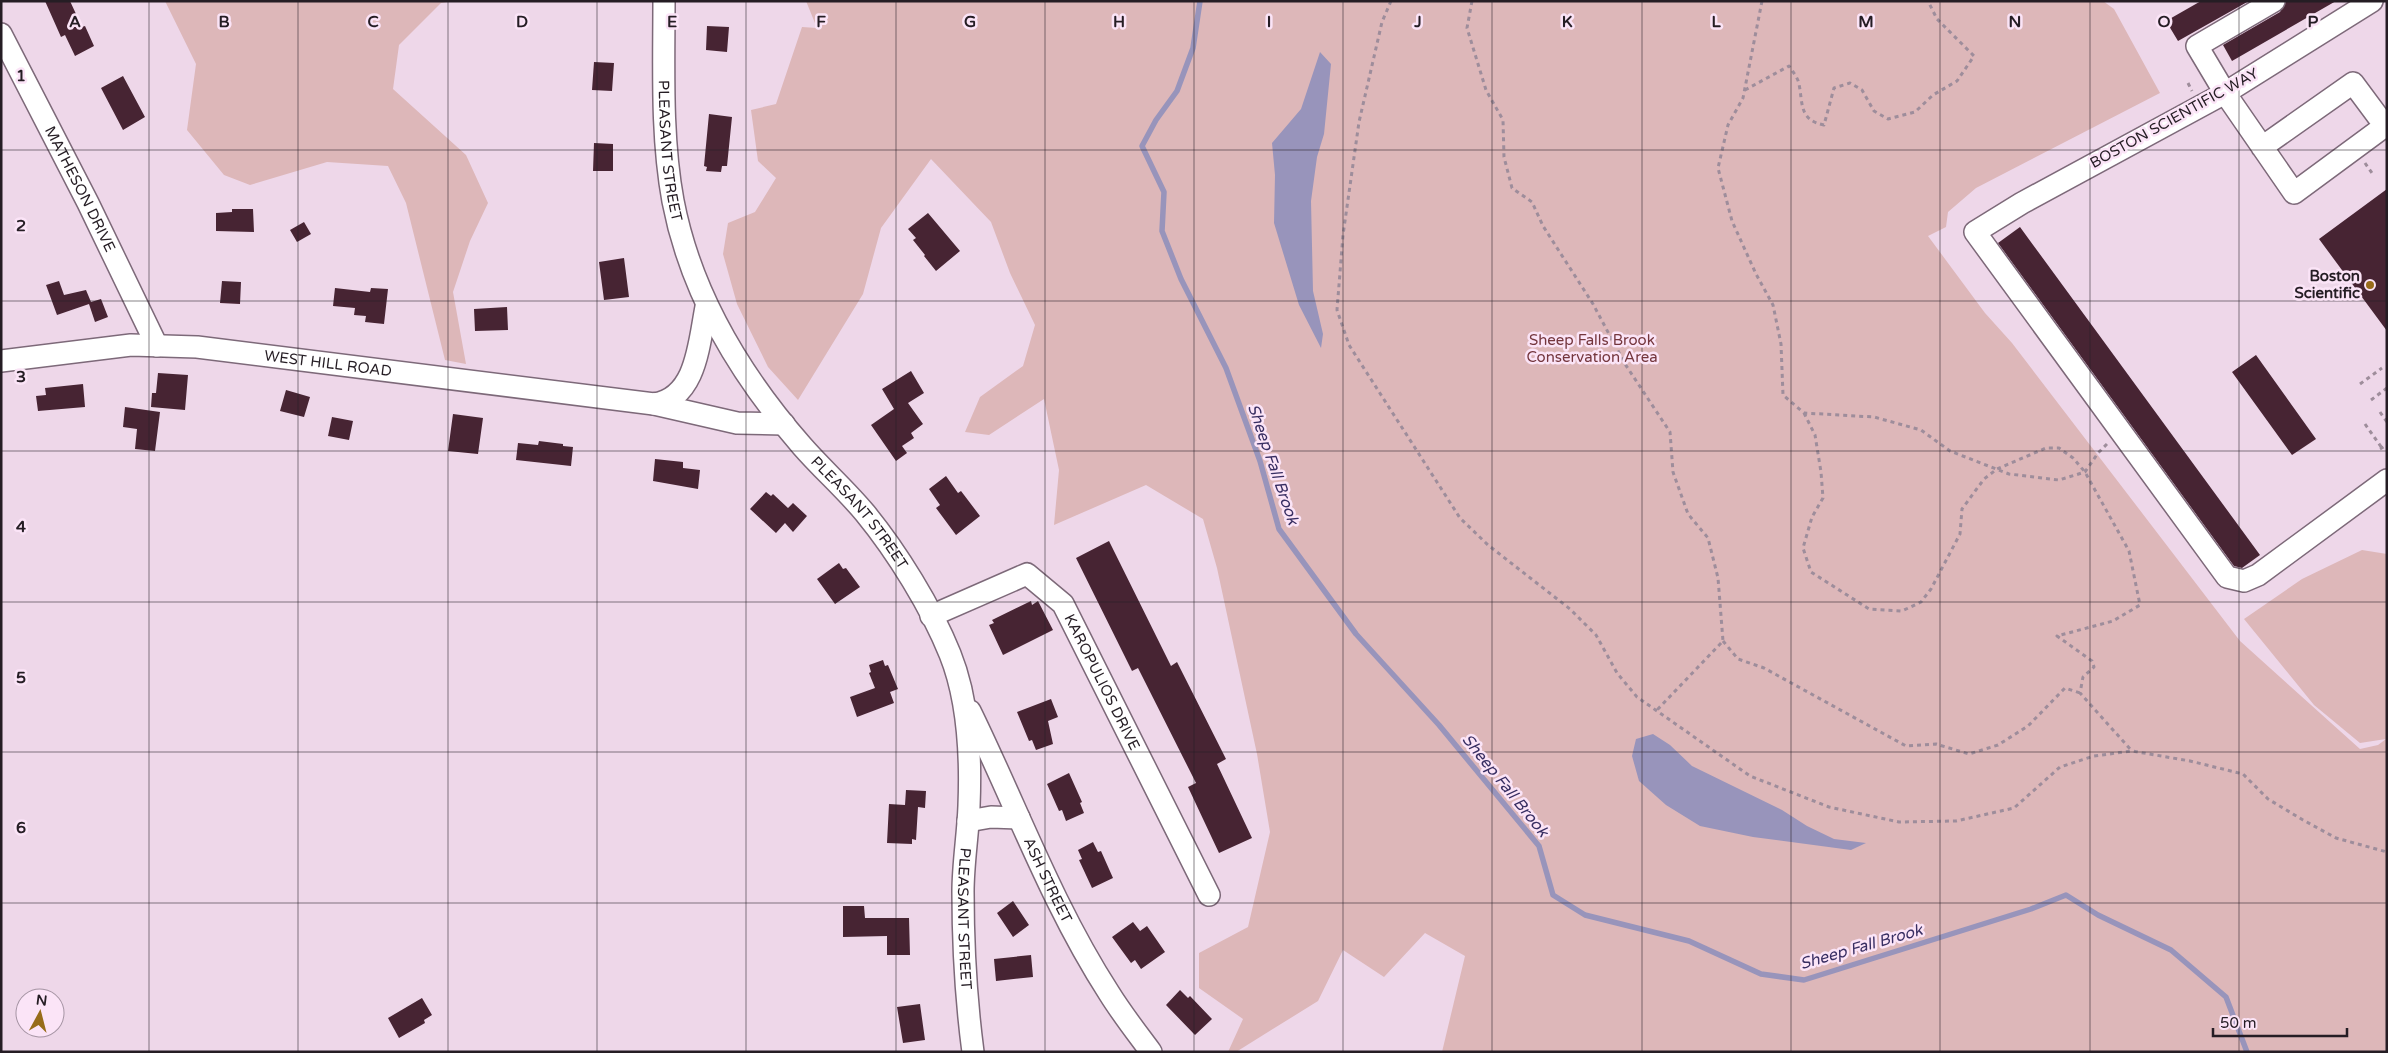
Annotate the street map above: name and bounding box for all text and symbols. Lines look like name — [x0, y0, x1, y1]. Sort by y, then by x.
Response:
text: A — [69, 12, 81, 32]
text: B — [218, 12, 230, 32]
text: C — [367, 12, 379, 32]
text: D — [516, 12, 528, 32]
text: E — [667, 12, 677, 32]
text: F — [816, 12, 826, 32]
text: G — [964, 12, 976, 32]
text: H — [1113, 12, 1125, 32]
text: I — [1267, 12, 1271, 32]
text: J — [1413, 12, 1422, 32]
text: K — [1562, 12, 1573, 32]
text: L — [1711, 12, 1721, 32]
text: M — [1858, 12, 1874, 32]
text: N — [2009, 12, 2021, 32]
text: O — [2158, 12, 2171, 32]
text: P — [2308, 12, 2319, 32]
street label: BOSTON SCIENTIFIC WAY — [2087, 64, 2262, 172]
text: 1 — [16, 66, 26, 86]
street label: PLEASANT STREET — [655, 80, 686, 223]
street label: MATHESON DRIVE — [41, 123, 119, 255]
text: 2 — [16, 216, 26, 236]
place label: Boston Scientific — [2295, 267, 2360, 302]
marker: Boston Scientific — [2364, 279, 2376, 291]
park label: Sheep Falls Brook Conservation Area — [1526, 331, 1658, 366]
street label: WEST HILL ROAD — [263, 346, 393, 380]
text: 3 — [16, 367, 26, 387]
water label: Sheep Fall Brook — [1243, 401, 1304, 529]
street label: PLEASANT STREET — [807, 453, 912, 572]
text: 4 — [16, 517, 26, 537]
street label: KAROPULIOS DRIVE — [1061, 611, 1144, 753]
text: 5 — [16, 668, 26, 688]
water label: Sheep Fall Brook — [1458, 730, 1554, 842]
text: 6 — [16, 818, 26, 838]
street label: ASH STREET — [1020, 834, 1076, 926]
street label: PLEASANT STREET — [954, 847, 976, 990]
water label: Sheep Fall Brook — [1798, 920, 1926, 974]
north arrow — [15, 988, 65, 1038]
text: N — [35, 991, 48, 1010]
scale bar — [2213, 1006, 2347, 1038]
text: 50 m — [2220, 1014, 2257, 1032]

